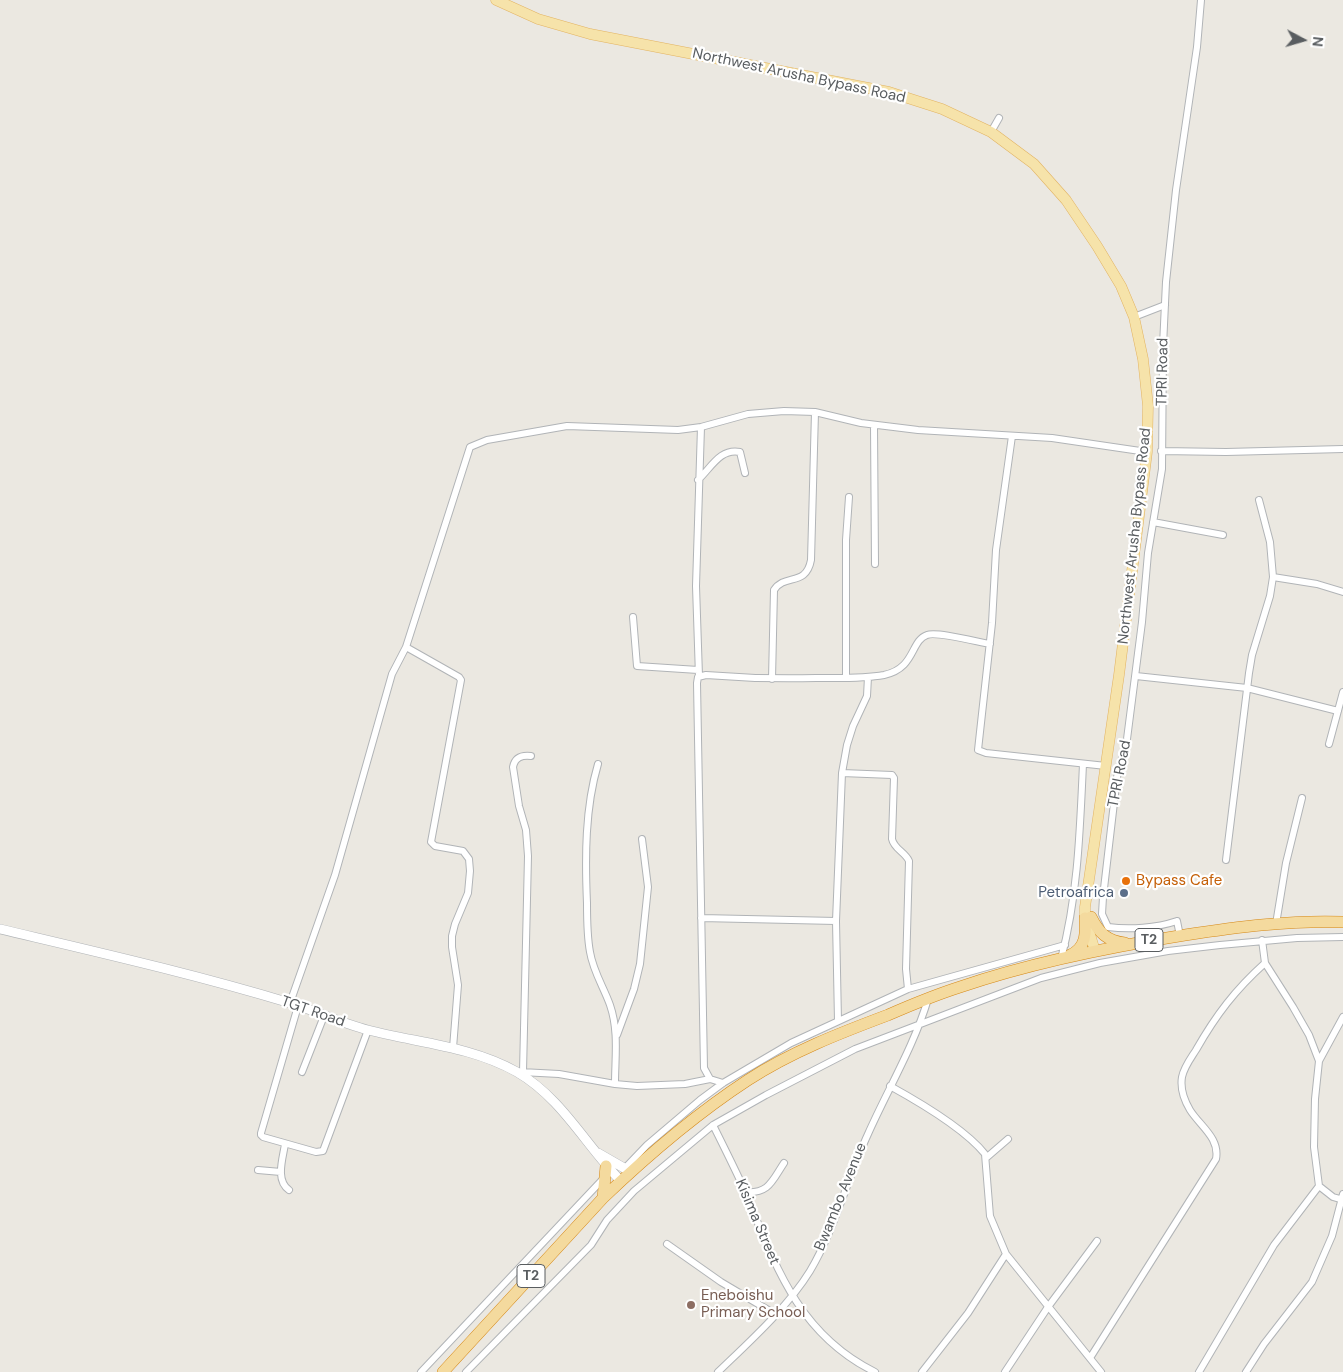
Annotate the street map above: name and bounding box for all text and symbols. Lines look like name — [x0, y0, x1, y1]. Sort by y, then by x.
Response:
north arrow — [1278, 15, 1328, 65]
text: N — [1308, 36, 1327, 48]
street label: Northwest Arusha Bypass Road — [691, 45, 907, 107]
street label: TPRI Road — [1153, 338, 1173, 406]
street label: Northwest Arusha Bypass Road — [1115, 427, 1155, 645]
street label: TPRI Road — [1105, 739, 1135, 809]
place label: Bypass Cafe — [1136, 872, 1222, 890]
marker: Bypass Cafe — [1120, 875, 1132, 887]
place label: Petroafrica — [1038, 884, 1114, 902]
marker: Petroafrica — [1118, 887, 1130, 899]
road number: T2 — [1135, 928, 1163, 952]
street label: TGT Road — [279, 993, 347, 1031]
street label: Bwambo Avenue — [811, 1140, 871, 1254]
street label: Kisima Street — [731, 1176, 783, 1268]
road number: T2 — [517, 1264, 545, 1288]
place label: Eneboishu Primary School — [701, 1287, 805, 1322]
marker: Eneboishu Primary School — [685, 1299, 697, 1311]

